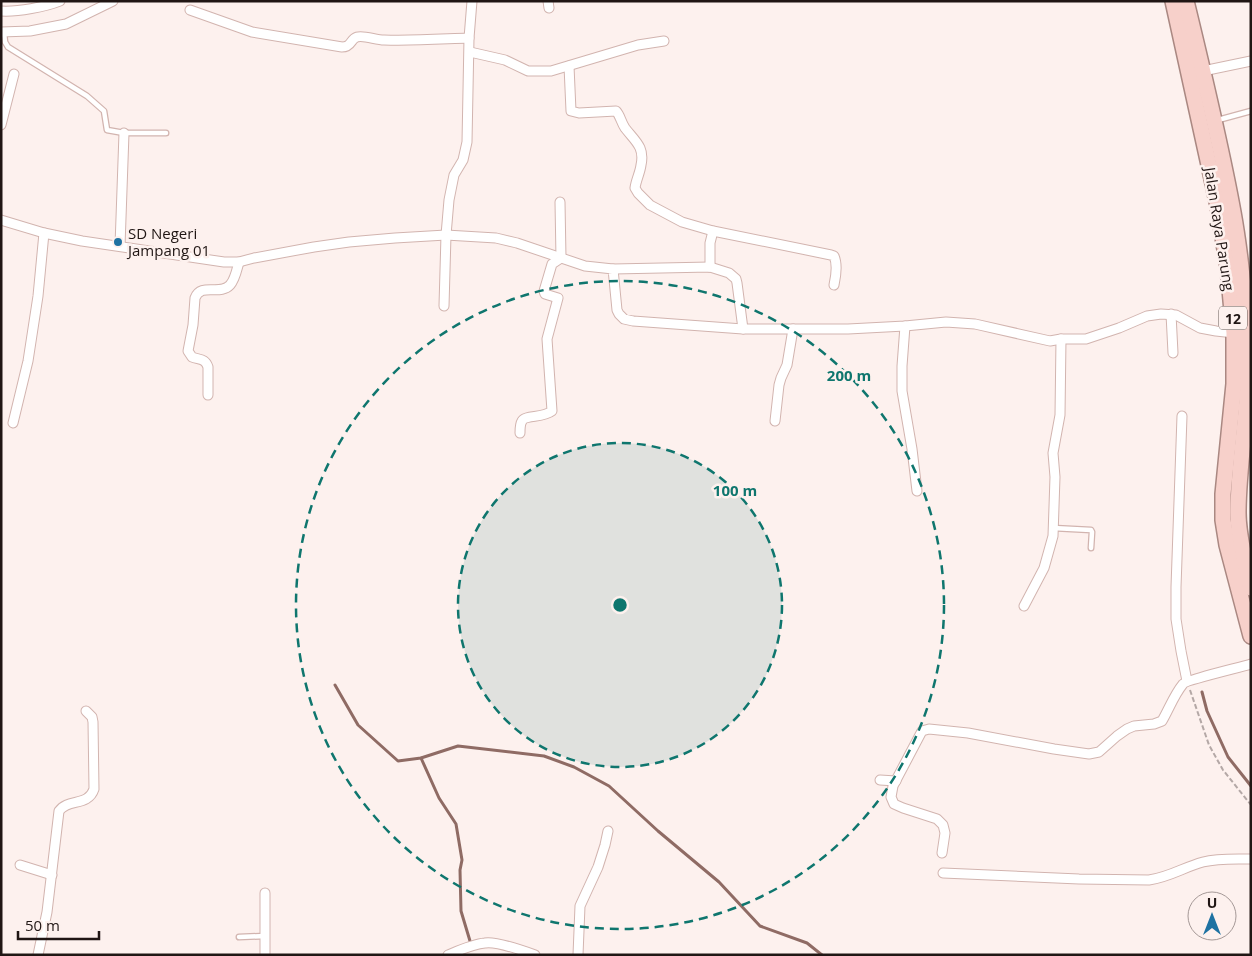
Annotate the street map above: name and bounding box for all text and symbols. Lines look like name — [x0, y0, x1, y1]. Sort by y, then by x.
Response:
street label: Jalan Raya Parung — [1200, 164, 1240, 292]
place label: SD Negeri Jampang 01 — [126, 223, 210, 260]
marker: SD Negeri Jampang 01 — [112, 236, 124, 248]
road number: 12 — [1219, 306, 1247, 330]
text: 200 m — [827, 365, 871, 385]
text: 100 m — [713, 480, 757, 500]
centre of rings — [611, 596, 629, 614]
north arrow — [1187, 891, 1237, 941]
text: U — [1207, 893, 1217, 912]
scale bar — [18, 908, 99, 940]
text: 50 m — [25, 915, 60, 935]

